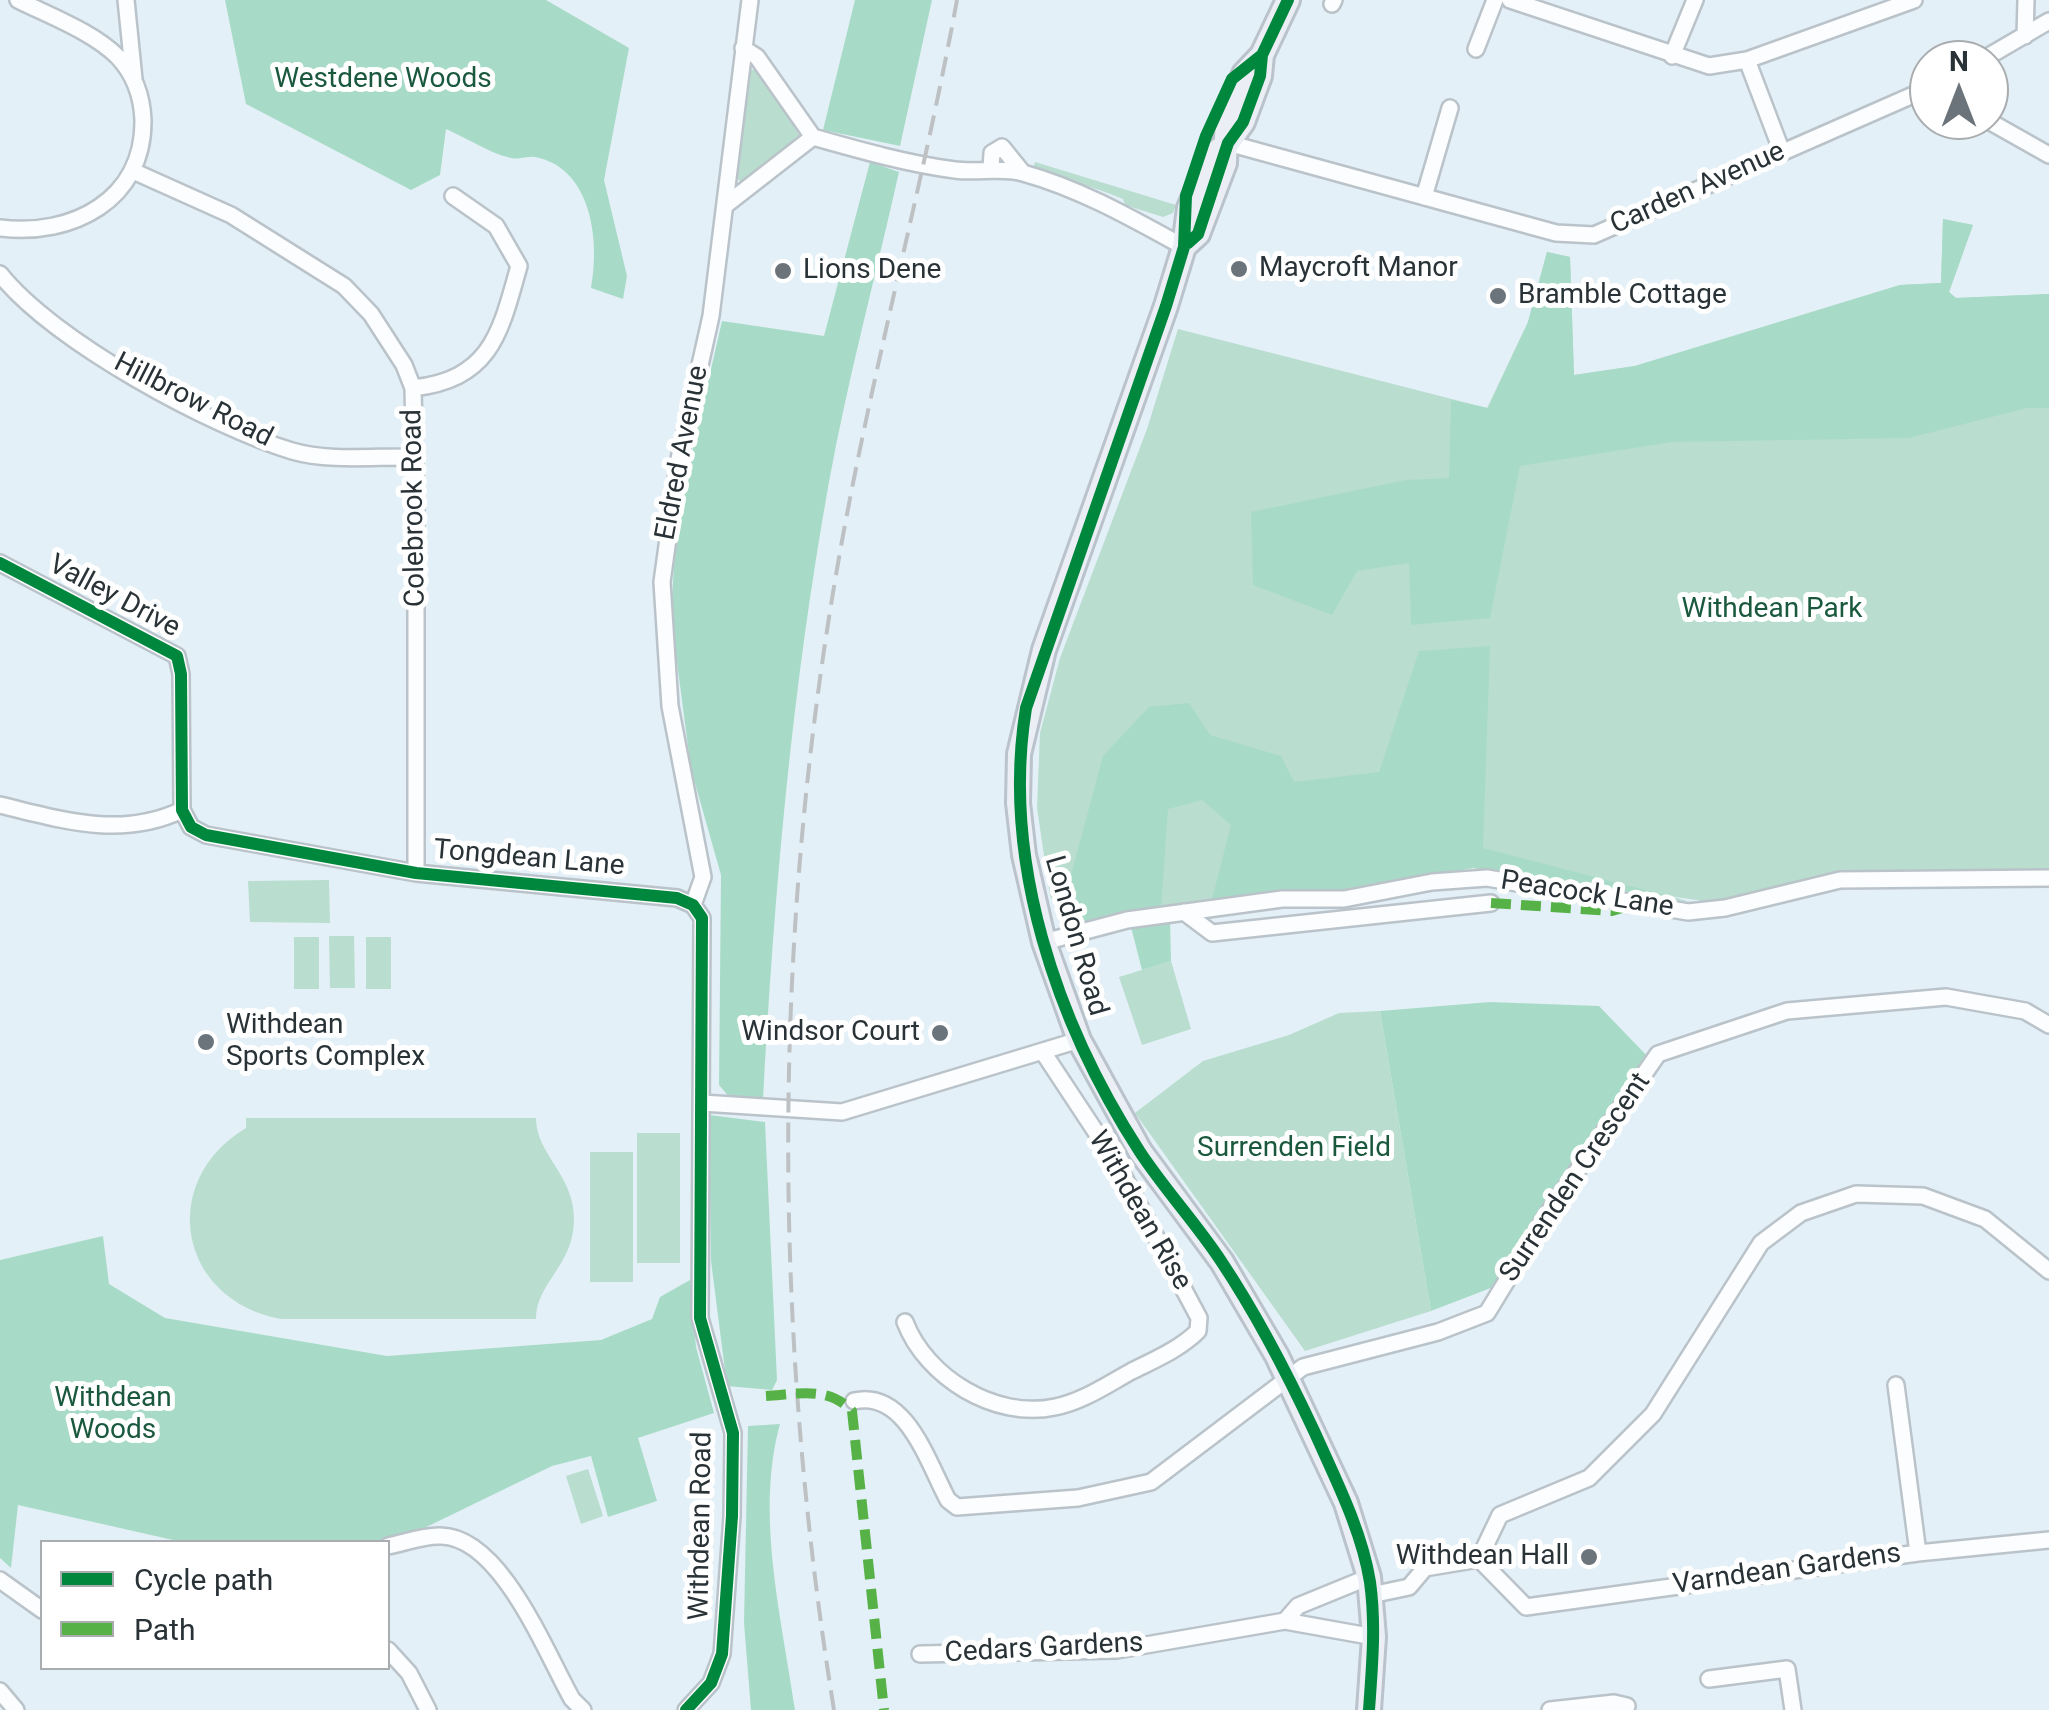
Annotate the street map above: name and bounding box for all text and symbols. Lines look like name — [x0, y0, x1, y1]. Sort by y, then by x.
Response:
north arrow — [1909, 40, 2009, 140]
text: N — [1949, 45, 1969, 78]
park label: Westdene Woods — [274, 63, 492, 97]
street label: Carden Avenue — [1606, 136, 1790, 242]
place label: Maycroft Manor — [1259, 252, 1458, 286]
place label: Lions Dene — [803, 254, 941, 288]
marker: Maycroft Manor — [1228, 258, 1250, 280]
marker: Lions Dene — [772, 260, 794, 282]
place label: Bramble Cottage — [1518, 279, 1727, 313]
marker: Bramble Cottage — [1487, 285, 1509, 307]
street label: Hillbrow Road — [108, 347, 278, 455]
street label: Eldred Avenue — [650, 363, 716, 543]
street label: Colebrook Road — [396, 409, 434, 607]
street label: Valley Drive — [43, 548, 185, 646]
park label: Withdean Park — [1682, 593, 1862, 627]
street label: Tongdean Lane — [432, 834, 626, 884]
street label: London Road — [1036, 852, 1114, 1020]
street label: Peacock Lane — [1498, 865, 1676, 925]
place label: Withdean Sports Complex — [226, 1009, 425, 1075]
place label: Windsor Court — [741, 1016, 920, 1050]
marker: Windsor Court — [929, 1022, 951, 1044]
marker: Withdean Sports Complex — [195, 1031, 217, 1053]
street label: Surrenden Crescent — [1494, 1067, 1658, 1289]
street label: Withdean Rise — [1080, 1126, 1198, 1296]
park label: Surrenden Field — [1197, 1132, 1391, 1166]
park label: Withdean Woods — [54, 1382, 172, 1448]
street label: Withdean Road — [684, 1431, 720, 1621]
street label: Varndean Gardens — [1671, 1537, 1903, 1603]
legend — [40, 1540, 390, 1670]
place label: Withdean Hall — [1396, 1540, 1569, 1574]
marker: Withdean Hall — [1578, 1546, 1600, 1568]
text: Cycle path — [134, 1562, 273, 1597]
text: Path — [134, 1612, 195, 1647]
street label: Cedars Gardens — [944, 1627, 1144, 1671]

